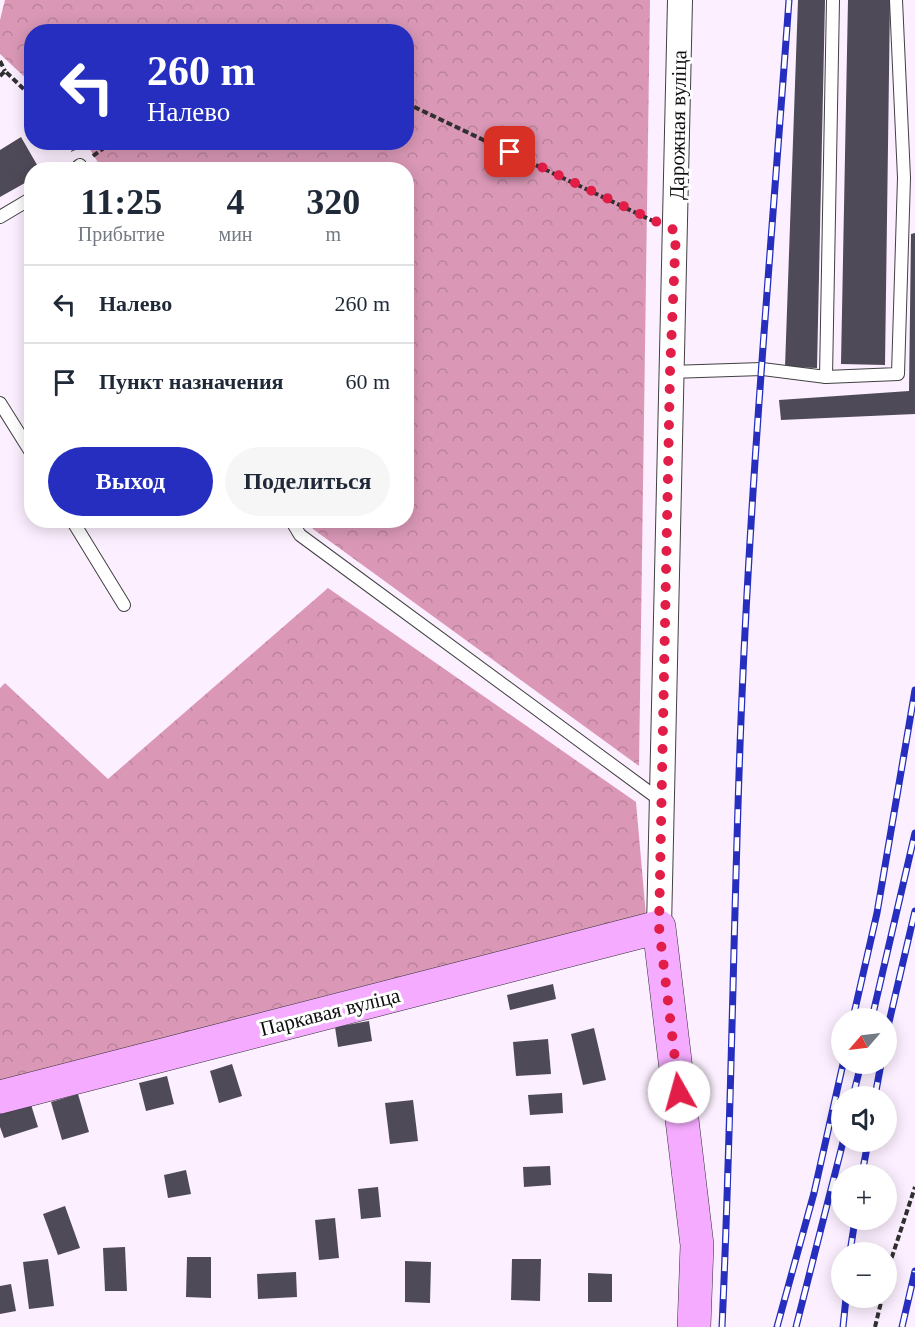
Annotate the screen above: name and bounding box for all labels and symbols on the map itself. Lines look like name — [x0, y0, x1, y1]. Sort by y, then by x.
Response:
street label: Дарожная вуліца — [665, 49, 691, 200]
pin — [484, 126, 535, 177]
street label: Паркавая вуліца — [257, 983, 403, 1041]
north arrow — [831, 1008, 897, 1074]
position arrow — [647, 1060, 711, 1124]

